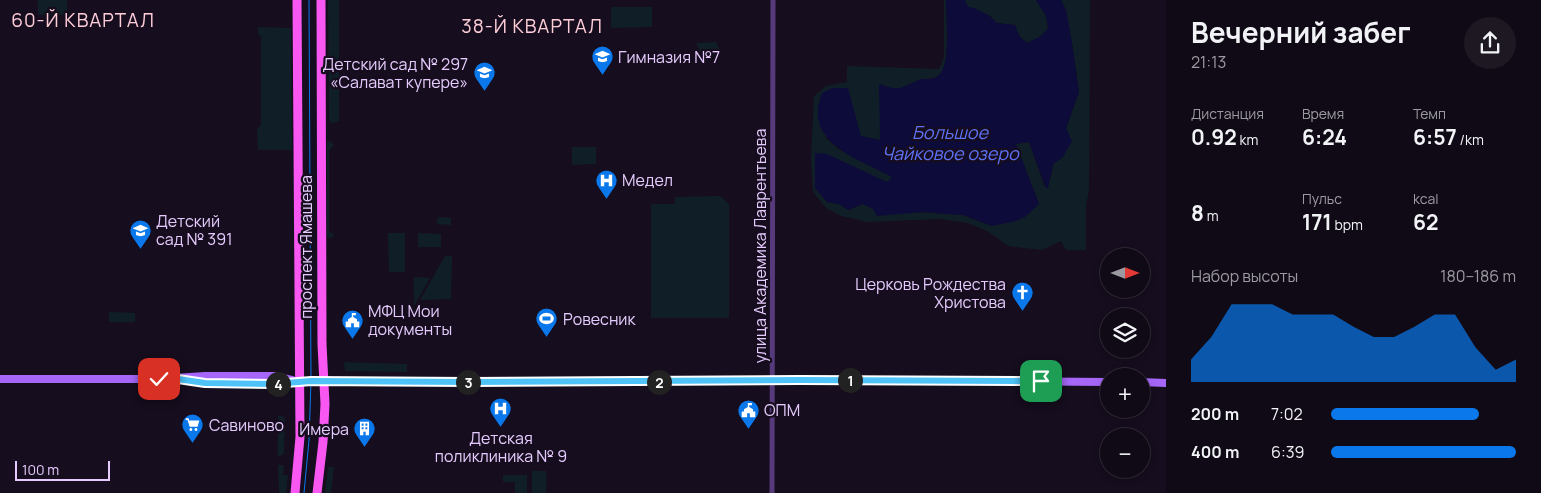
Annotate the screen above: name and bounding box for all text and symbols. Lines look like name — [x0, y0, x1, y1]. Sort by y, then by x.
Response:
district label: 60-Й КВАРТАЛ — [11, 7, 155, 33]
district label: 38-Й КВАРТАЛ — [461, 13, 603, 39]
text: Вечерний забег — [1191, 13, 1411, 51]
button: share — [1464, 17, 1516, 69]
school or university icon: Гимназия №7 — [590, 45, 614, 76]
place label: Гимназия №7 — [618, 46, 720, 68]
text: 21:13 — [1191, 51, 1226, 73]
place label: Детский сад № 297 «Салават купере» — [323, 53, 468, 93]
school or university icon: Детский сад № 297 «Салават купере» — [472, 61, 496, 92]
text: Дистанция — [1191, 104, 1264, 123]
text: Время — [1302, 104, 1344, 123]
text: Темп — [1413, 104, 1446, 123]
water label: Большое Чайковое озеро — [881, 120, 1020, 165]
text: 0.92 — [1191, 123, 1237, 151]
text: 6:24 — [1302, 123, 1347, 151]
text: 6:57 — [1413, 123, 1457, 151]
street label: улица Академика Лаврентьева — [749, 129, 771, 363]
text: km — [1237, 130, 1258, 149]
text: /km — [1457, 130, 1484, 149]
hospital icon: Медел — [594, 168, 618, 199]
place label: Медел — [622, 169, 673, 191]
street label: проспект Ямашева — [295, 175, 317, 319]
text: Пульс — [1302, 189, 1342, 208]
text: kcal — [1413, 189, 1439, 208]
text: 8 — [1191, 199, 1204, 227]
text: m — [1204, 206, 1219, 225]
text: 171 — [1302, 208, 1332, 236]
text: 62 — [1413, 208, 1439, 236]
place label: Детский сад № 391 — [156, 210, 232, 250]
text: bpm — [1332, 215, 1363, 234]
school or university icon: Детский сад № 391 — [128, 218, 152, 249]
north arrow — [1100, 248, 1150, 298]
map controls — [1100, 248, 1150, 478]
text: Набор высоты — [1191, 265, 1298, 287]
text: 180–186 m — [1440, 265, 1516, 287]
place label: Церковь Рождества Христова — [855, 273, 1006, 313]
church icon: Церковь Рождества Христова — [1010, 281, 1034, 312]
place label: МФЦ Мои документы — [368, 300, 452, 340]
sports icon: Ровесник — [535, 307, 559, 338]
public building icon: МФЦ Мои документы — [340, 308, 364, 339]
place label: Ровесник — [563, 308, 636, 330]
button: layers — [1100, 308, 1150, 358]
pin — [138, 358, 180, 400]
pin — [1020, 360, 1062, 402]
icon: check — [145, 365, 173, 393]
icon: arrive — [1027, 367, 1055, 395]
pin: 1 — [838, 368, 862, 392]
button: + — [1100, 368, 1150, 418]
pin: 3 — [456, 370, 480, 394]
pin: 2 — [646, 370, 672, 394]
text: 1 — [847, 371, 854, 390]
pin: 4 — [266, 372, 290, 396]
text: 3 — [464, 373, 473, 392]
text: 2 — [655, 373, 664, 392]
text: 4 — [274, 375, 283, 394]
hospital icon: Детская поликлиника № 9 — [489, 397, 513, 428]
public building icon: ОПМ — [736, 398, 760, 429]
place label: ОПМ — [764, 399, 800, 421]
text: 200 m — [1191, 403, 1239, 425]
text: 7:02 — [1271, 403, 1303, 425]
supermarket icon: Савиново — [181, 413, 205, 444]
place label: Савиново — [209, 414, 284, 436]
building icon: Имера — [353, 417, 377, 448]
place label: Имера — [299, 418, 349, 440]
place label: Детская поликлиника № 9 — [435, 427, 567, 467]
button: − — [1100, 428, 1150, 478]
text: 400 m — [1191, 441, 1239, 463]
text: 6:39 — [1271, 441, 1305, 463]
scale bar — [15, 458, 110, 481]
text: 100 m — [22, 460, 59, 479]

